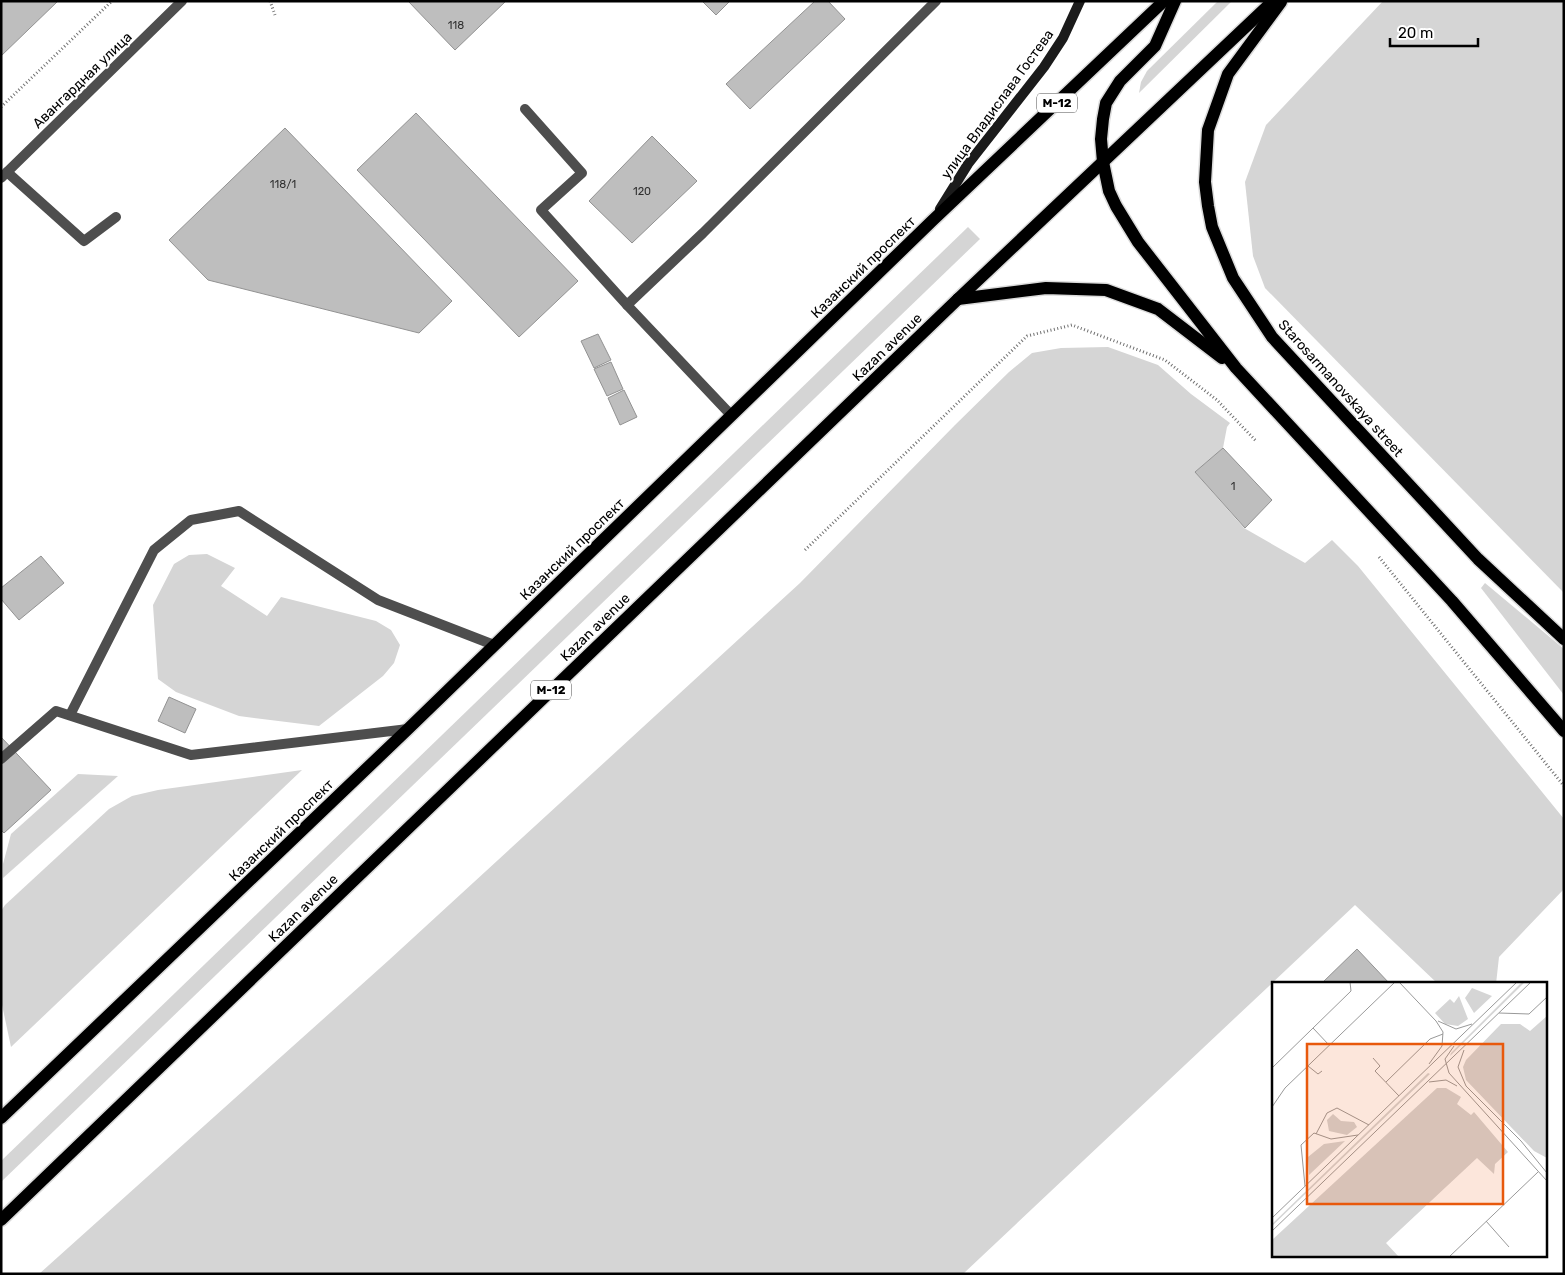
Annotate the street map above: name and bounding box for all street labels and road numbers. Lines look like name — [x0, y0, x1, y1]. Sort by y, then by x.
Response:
street label: улица Владислава Гостева — [938, 26, 1057, 182]
street label: Авангардная улица — [29, 29, 136, 132]
road number: М-12 — [1037, 94, 1077, 112]
street label: Казанский проспект — [807, 213, 919, 322]
street label: Kazan avenue — [849, 310, 926, 385]
street label: Starosarmanovskaya street — [1275, 316, 1407, 461]
street label: Казанский проспект — [516, 495, 628, 604]
street label: Kazan avenue — [557, 590, 634, 665]
road number: М-12 — [531, 680, 571, 700]
street label: Казанский проспект — [225, 776, 337, 885]
street label: Kazan avenue — [265, 871, 342, 946]

